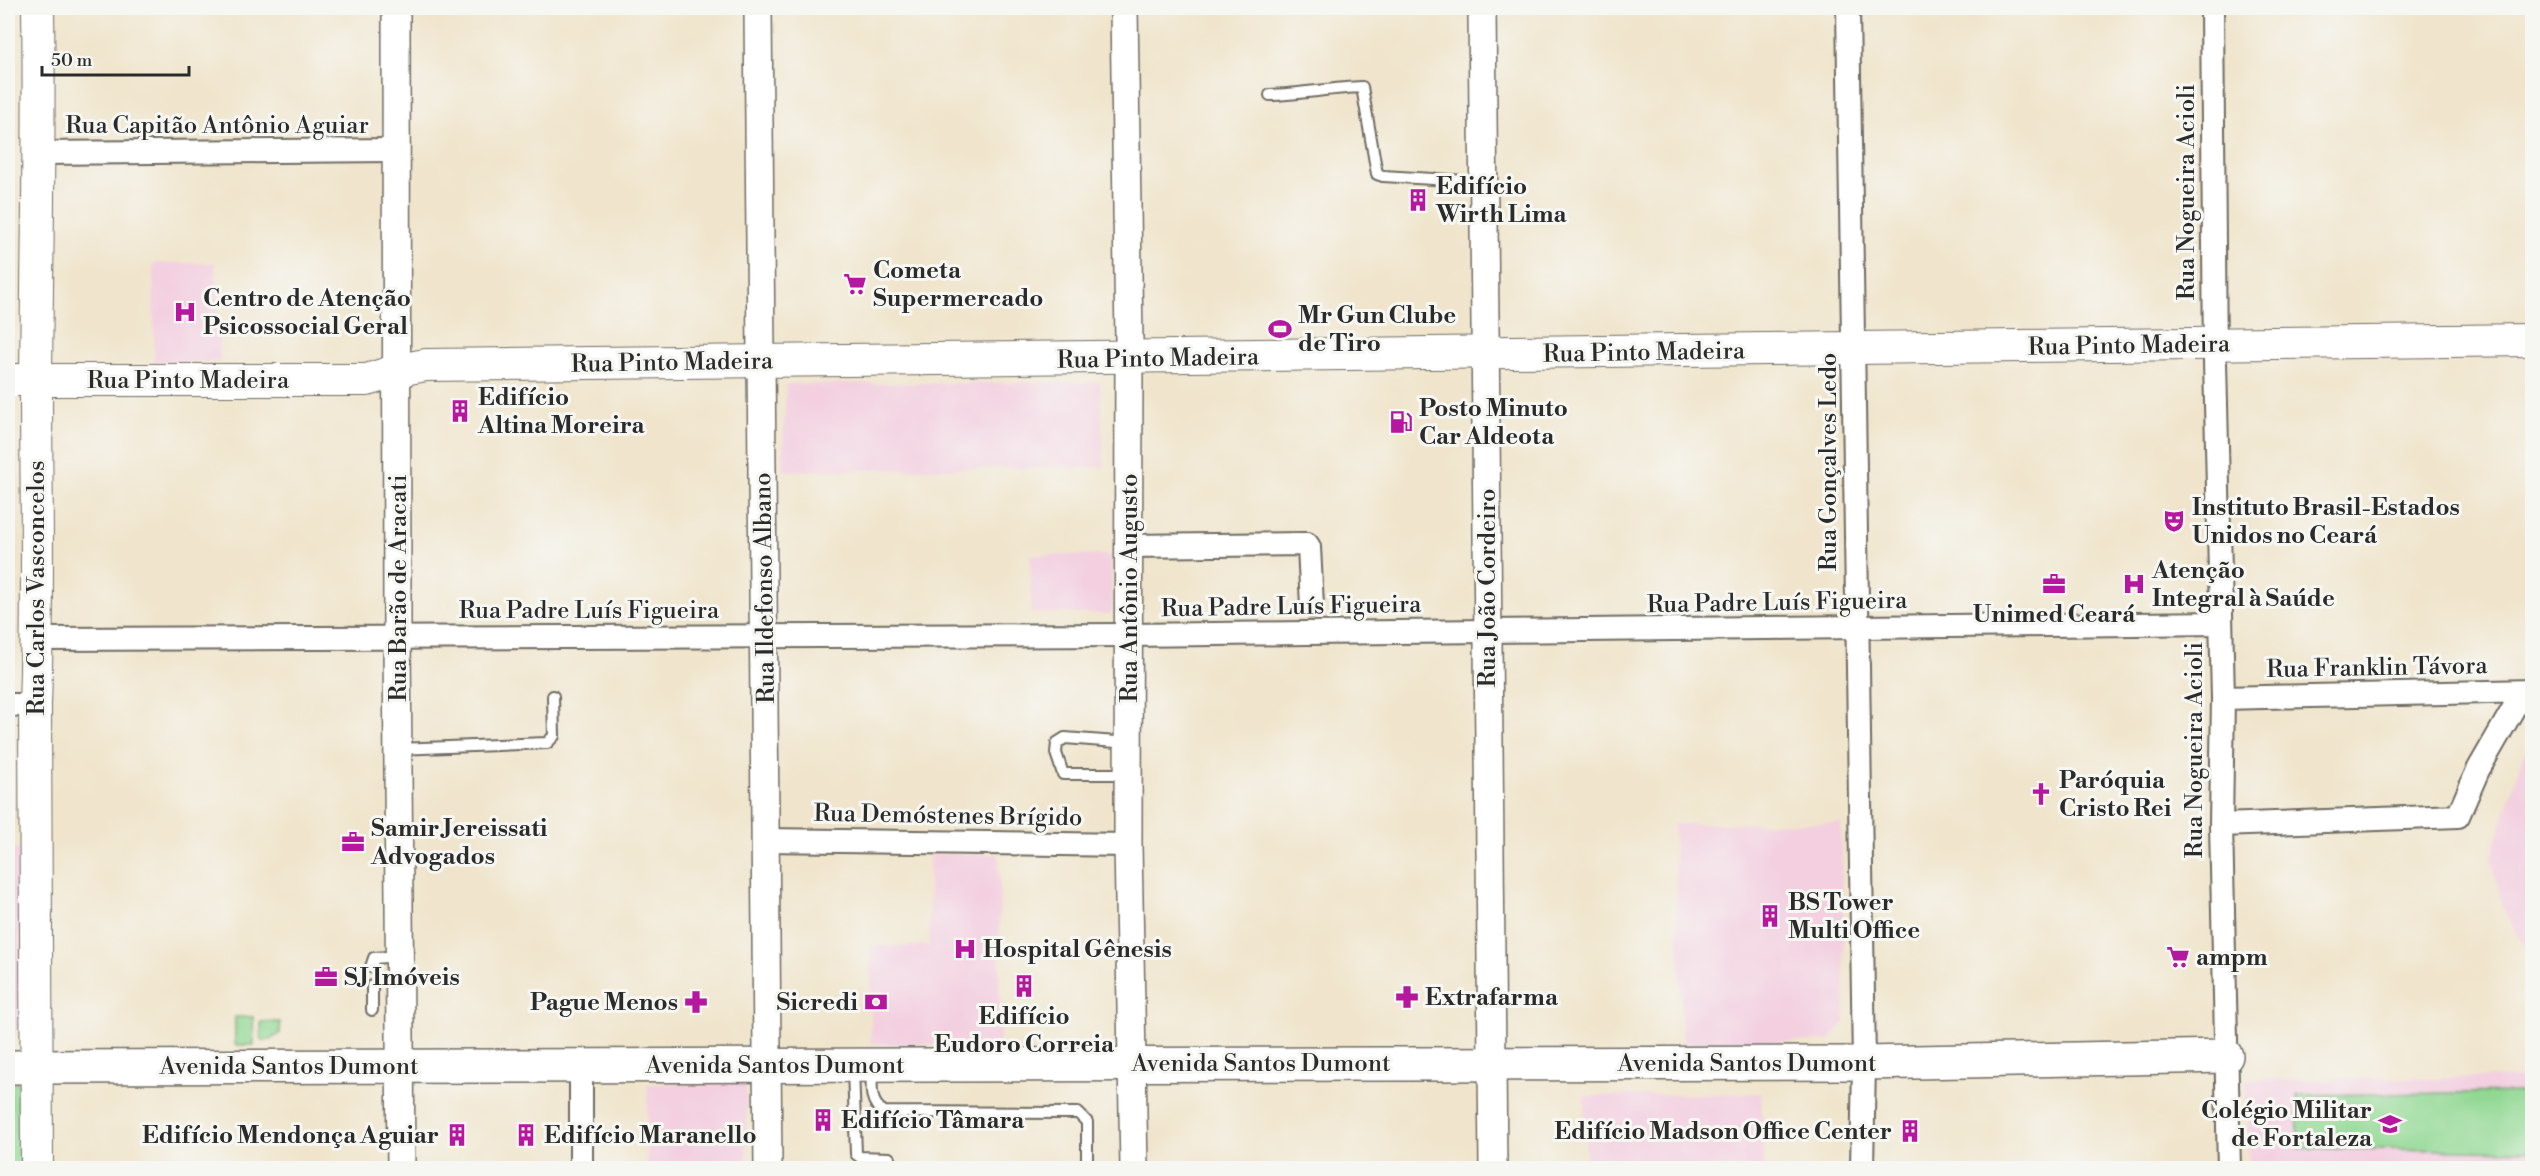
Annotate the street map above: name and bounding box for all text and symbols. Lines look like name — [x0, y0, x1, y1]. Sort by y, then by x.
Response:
scale bar — [42, 39, 189, 77]
text: 50 m — [51, 49, 93, 72]
street label: Rua Nogueira Acioli — [2172, 84, 2202, 300]
street label: Rua Capitão Antônio Aguiar — [65, 111, 369, 141]
place label: Edifício Wirth Lima — [1435, 172, 1567, 230]
building icon: Edifício Wirth Lima — [1405, 187, 1431, 213]
place label: Cometa Supermercado — [873, 256, 1043, 314]
supermarket icon: Cometa Supermercado — [842, 271, 868, 297]
place label: Centro de Atenção Psicossocial Geral — [203, 284, 411, 342]
hospital icon: Centro de Atenção Psicossocial Geral — [172, 299, 198, 325]
place label: Mr Gun Clube de Tiro — [1298, 301, 1456, 359]
sports icon: Mr Gun Clube de Tiro — [1267, 316, 1293, 342]
street label: Rua Pinto Madeira — [2028, 329, 2231, 363]
street label: Rua Pinto Madeira — [1543, 336, 1746, 370]
street label: Rua Pinto Madeira — [1057, 342, 1260, 376]
street label: Rua Pinto Madeira — [571, 346, 774, 380]
street label: Rua Gonçalves Ledo — [1814, 353, 1844, 571]
street label: Rua Pinto Madeira — [87, 366, 290, 396]
place label: Edifício Altina Moreira — [477, 383, 646, 441]
place label: Posto Minuto Car Aldeota — [1419, 394, 1568, 452]
building icon: Edifício Altina Moreira — [447, 398, 473, 424]
fuel station icon: Posto Minuto Car Aldeota — [1388, 409, 1414, 435]
street label: Rua Carlos Vasconcelos — [22, 460, 52, 716]
street label: Rua Ildefonso Albano — [748, 472, 782, 704]
street label: Rua Barão de Aracati — [384, 474, 414, 702]
street label: Rua Antônio Augusto — [1115, 474, 1145, 702]
street label: Rua João Cordeiro — [1473, 488, 1503, 688]
place label: Instituto Brasil-Estados Unidos no Ceará — [2192, 493, 2460, 551]
theatre icon: Instituto Brasil-Estados Unidos no Ceará — [2161, 508, 2187, 534]
place label: Atenção Integral à Saúde — [2151, 556, 2335, 614]
office icon: Unimed Ceará — [2041, 571, 2067, 597]
hospital icon: Atenção Integral à Saúde — [2121, 571, 2147, 597]
street label: Rua Padre Luís Figueira — [1647, 586, 1908, 620]
street label: Rua Padre Luís Figueira — [1161, 590, 1422, 624]
street label: Rua Padre Luís Figueira — [459, 596, 720, 626]
place label: Unimed Ceará — [1973, 600, 2136, 630]
street label: Rua Nogueira Acioli — [2180, 642, 2210, 858]
street label: Rua Franklin Távora — [2266, 651, 2489, 685]
place label: Paróquia Cristo Rei — [2059, 766, 2172, 824]
church icon: Paróquia Cristo Rei — [2028, 781, 2054, 807]
street label: Rua Demóstenes Brígido — [813, 799, 1083, 833]
place label: Samir Jereissati Advogados — [370, 814, 548, 872]
office icon: Samir Jereissati Advogados — [340, 829, 366, 855]
place label: BS Tower Multi Office — [1788, 888, 1920, 946]
building icon: BS Tower Multi Office — [1757, 903, 1783, 929]
place label: Hospital Gênesis — [983, 935, 1172, 965]
hospital icon: Hospital Gênesis — [952, 936, 978, 962]
place label: ampm — [2196, 943, 2268, 973]
supermarket icon: ampm — [2165, 944, 2191, 970]
place label: SJ Imóveis — [344, 963, 460, 993]
office icon: SJ Imóveis — [313, 964, 339, 990]
building icon: Edifício Eudoro Correia — [1011, 973, 1037, 999]
place label: Extrafarma — [1425, 983, 1559, 1013]
pharmacy icon: Extrafarma — [1394, 984, 1420, 1010]
place label: Pague Menos — [530, 988, 678, 1018]
place label: Sicredi — [777, 988, 858, 1018]
pharmacy icon: Pague Menos — [683, 989, 709, 1015]
bank icon: Sicredi — [863, 989, 889, 1015]
place label: Edifício Eudoro Correia — [934, 1002, 1115, 1060]
street label: Avenida Santos Dumont — [1131, 1049, 1391, 1079]
street label: Avenida Santos Dumont — [1617, 1049, 1877, 1079]
street label: Avenida Santos Dumont — [645, 1051, 905, 1081]
street label: Avenida Santos Dumont — [159, 1052, 419, 1082]
place label: Colégio Militar de Fortaleza — [2201, 1096, 2373, 1154]
place label: Edifício Tâmara — [841, 1106, 1025, 1136]
building icon: Edifício Tâmara — [810, 1107, 836, 1133]
school or university icon: Colégio Militar de Fortaleza — [2377, 1111, 2403, 1137]
place label: Edifício Madson Office Center — [1554, 1117, 1892, 1147]
building icon: Edifício Madson Office Center — [1897, 1118, 1923, 1144]
place label: Edifício Mendonça Aguiar — [142, 1121, 439, 1151]
place label: Edifício Maranello — [544, 1121, 757, 1151]
building icon: Edifício Mendonça Aguiar — [444, 1122, 470, 1148]
building icon: Edifício Maranello — [513, 1122, 539, 1148]

